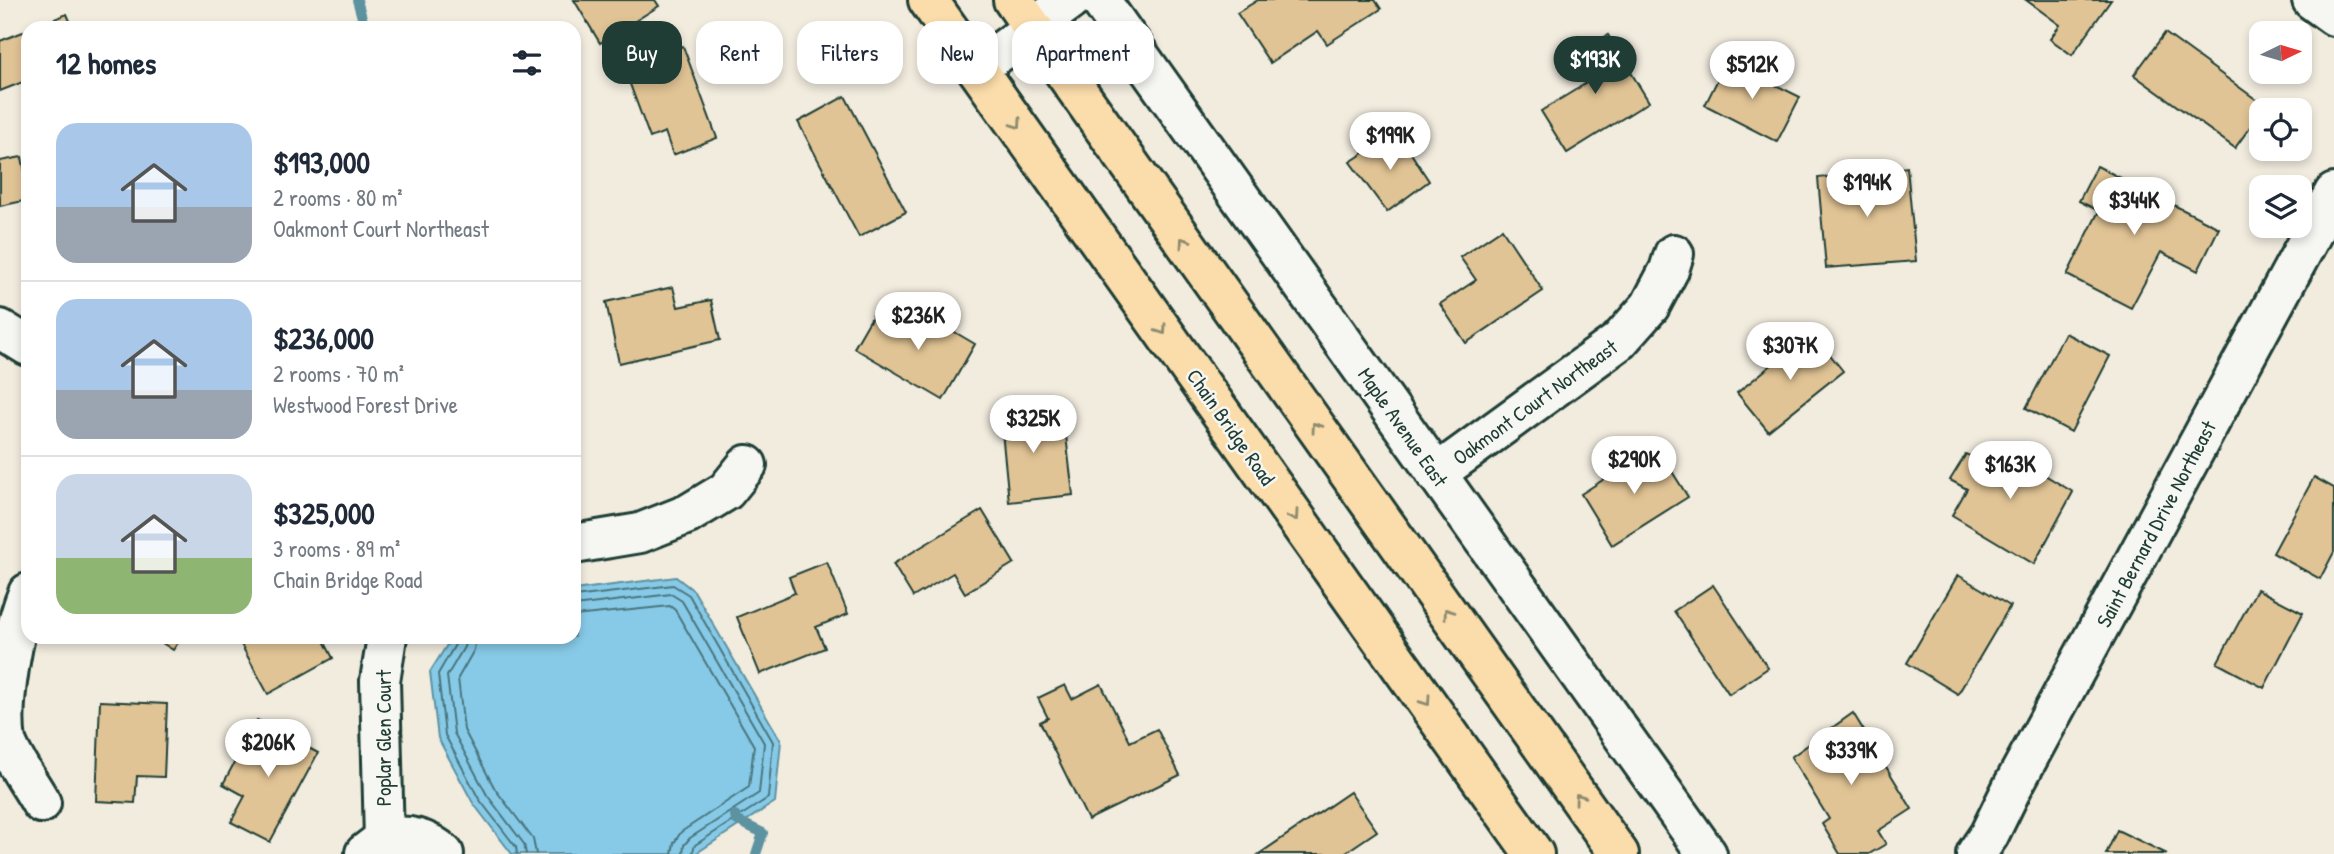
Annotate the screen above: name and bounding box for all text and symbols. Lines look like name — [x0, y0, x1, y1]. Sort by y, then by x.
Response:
chip: Buy — [602, 21, 682, 84]
chip: Rent — [696, 21, 783, 84]
chip: Filters — [797, 21, 903, 84]
chip: New — [917, 21, 998, 84]
chip: Apartment — [1012, 21, 1154, 84]
north arrow — [2249, 21, 2312, 84]
map controls — [2249, 21, 2312, 238]
pin: $193K — [1546, 36, 1644, 96]
pin: $512K — [1703, 42, 1801, 101]
text: 12 homes — [56, 43, 156, 83]
text: $193K — [1570, 43, 1620, 74]
icon: filters — [508, 44, 546, 82]
text: $512K — [1726, 48, 1778, 79]
button: locate — [2249, 98, 2312, 161]
pin: $199K — [1341, 113, 1439, 172]
one-way arrow — [1008, 117, 1021, 129]
text: $199K — [1366, 119, 1414, 150]
text: $193,000 — [273, 142, 370, 182]
icon: home — [112, 151, 196, 235]
pin: $194K — [1818, 160, 1916, 219]
text: $194K — [1842, 166, 1892, 197]
button: layers — [2249, 175, 2312, 238]
pin: $344K — [2085, 177, 2183, 237]
text: 2 rooms · 80 m² — [273, 182, 403, 213]
text: $344K — [2108, 184, 2160, 215]
text: Oakmont Court Northeast — [273, 213, 489, 244]
one-way arrow — [1180, 237, 1192, 250]
pin: $236K — [869, 292, 967, 352]
text: $236K — [891, 299, 945, 330]
text: $236,000 — [273, 318, 374, 358]
one-way arrow — [1154, 322, 1166, 335]
pin: $307K — [1741, 322, 1839, 382]
icon: home — [112, 327, 196, 411]
text: $307K — [1762, 329, 1818, 360]
street label: Oakmont Court Northeast — [1447, 332, 1624, 472]
text: 2 rooms · 70 m² — [273, 358, 404, 389]
street label: Maple Avenue East — [1351, 362, 1455, 493]
street label: Chain Bridge Road — [1180, 363, 1282, 491]
text: Westwood Forest Drive — [273, 389, 458, 420]
pin: $325K — [984, 396, 1082, 455]
text: $325K — [1006, 402, 1060, 433]
street label: Saint Bernard Drive Northeast — [2089, 415, 2223, 632]
one-way arrow — [1312, 422, 1324, 435]
pin: $290K — [1585, 436, 1683, 496]
pin: $163K — [1961, 442, 2059, 501]
text: $290K — [1607, 443, 1661, 474]
text: $163K — [1984, 448, 2036, 479]
text: $325,000 — [273, 493, 375, 533]
icon: home — [112, 502, 196, 586]
one-way arrow — [1286, 508, 1298, 521]
text: 3 rooms · 89 m² — [273, 533, 400, 564]
text: Chain Bridge Road — [273, 564, 422, 595]
one-way arrow — [1444, 608, 1456, 621]
street label: Poplar Glen Court — [369, 669, 398, 806]
one-way arrow — [1418, 693, 1430, 706]
pin: $206K — [219, 720, 317, 779]
text: $206K — [241, 726, 295, 757]
pin: $339K — [1802, 728, 1900, 787]
text: $339K — [1825, 734, 1877, 765]
one-way arrow — [1575, 793, 1587, 806]

